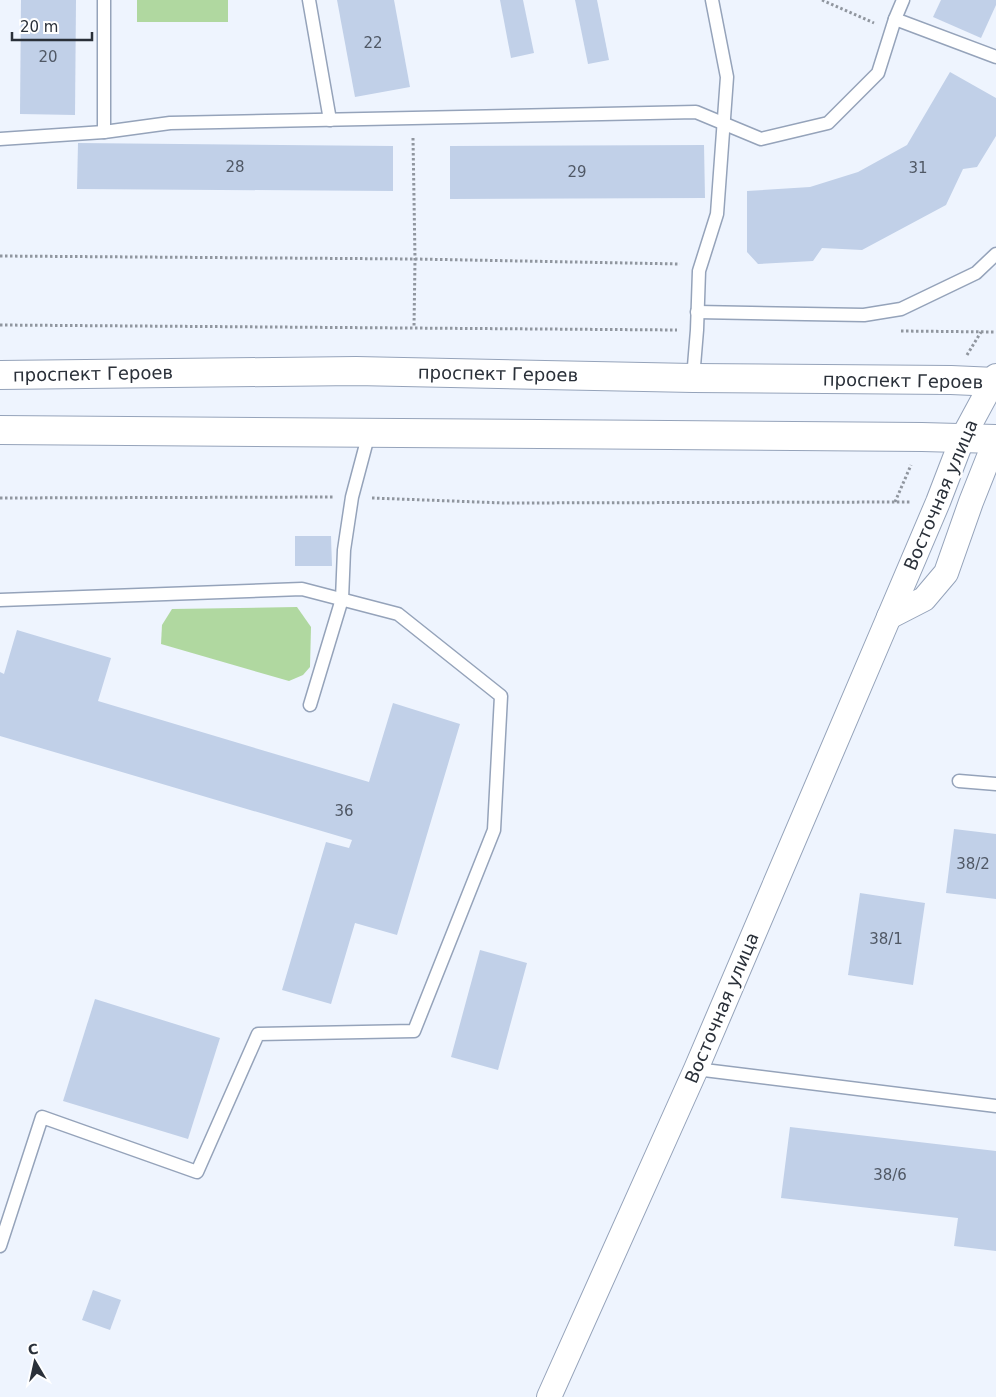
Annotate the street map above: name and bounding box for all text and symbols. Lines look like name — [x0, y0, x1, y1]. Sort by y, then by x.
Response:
scale bar — [12, 10, 92, 42]
text: 20 m — [20, 18, 58, 36]
house number: 22 — [363, 34, 383, 52]
house number: 20 — [38, 48, 58, 66]
house number: 28 — [225, 158, 245, 176]
house number: 31 — [908, 159, 928, 177]
house number: 29 — [567, 163, 587, 181]
street label: проспект Героев — [13, 362, 173, 385]
street label: проспект Героев — [418, 362, 578, 385]
street label: проспект Героев — [823, 369, 983, 392]
street label: Восточная улица — [899, 416, 982, 573]
house number: 36 — [334, 802, 354, 820]
house number: 38/2 — [956, 855, 990, 873]
street label: Восточная улица — [680, 929, 763, 1086]
house number: 38/1 — [869, 930, 903, 948]
house number: 38/6 — [873, 1166, 907, 1184]
north arrow — [10, 1337, 60, 1387]
text: С — [27, 1340, 39, 1358]

